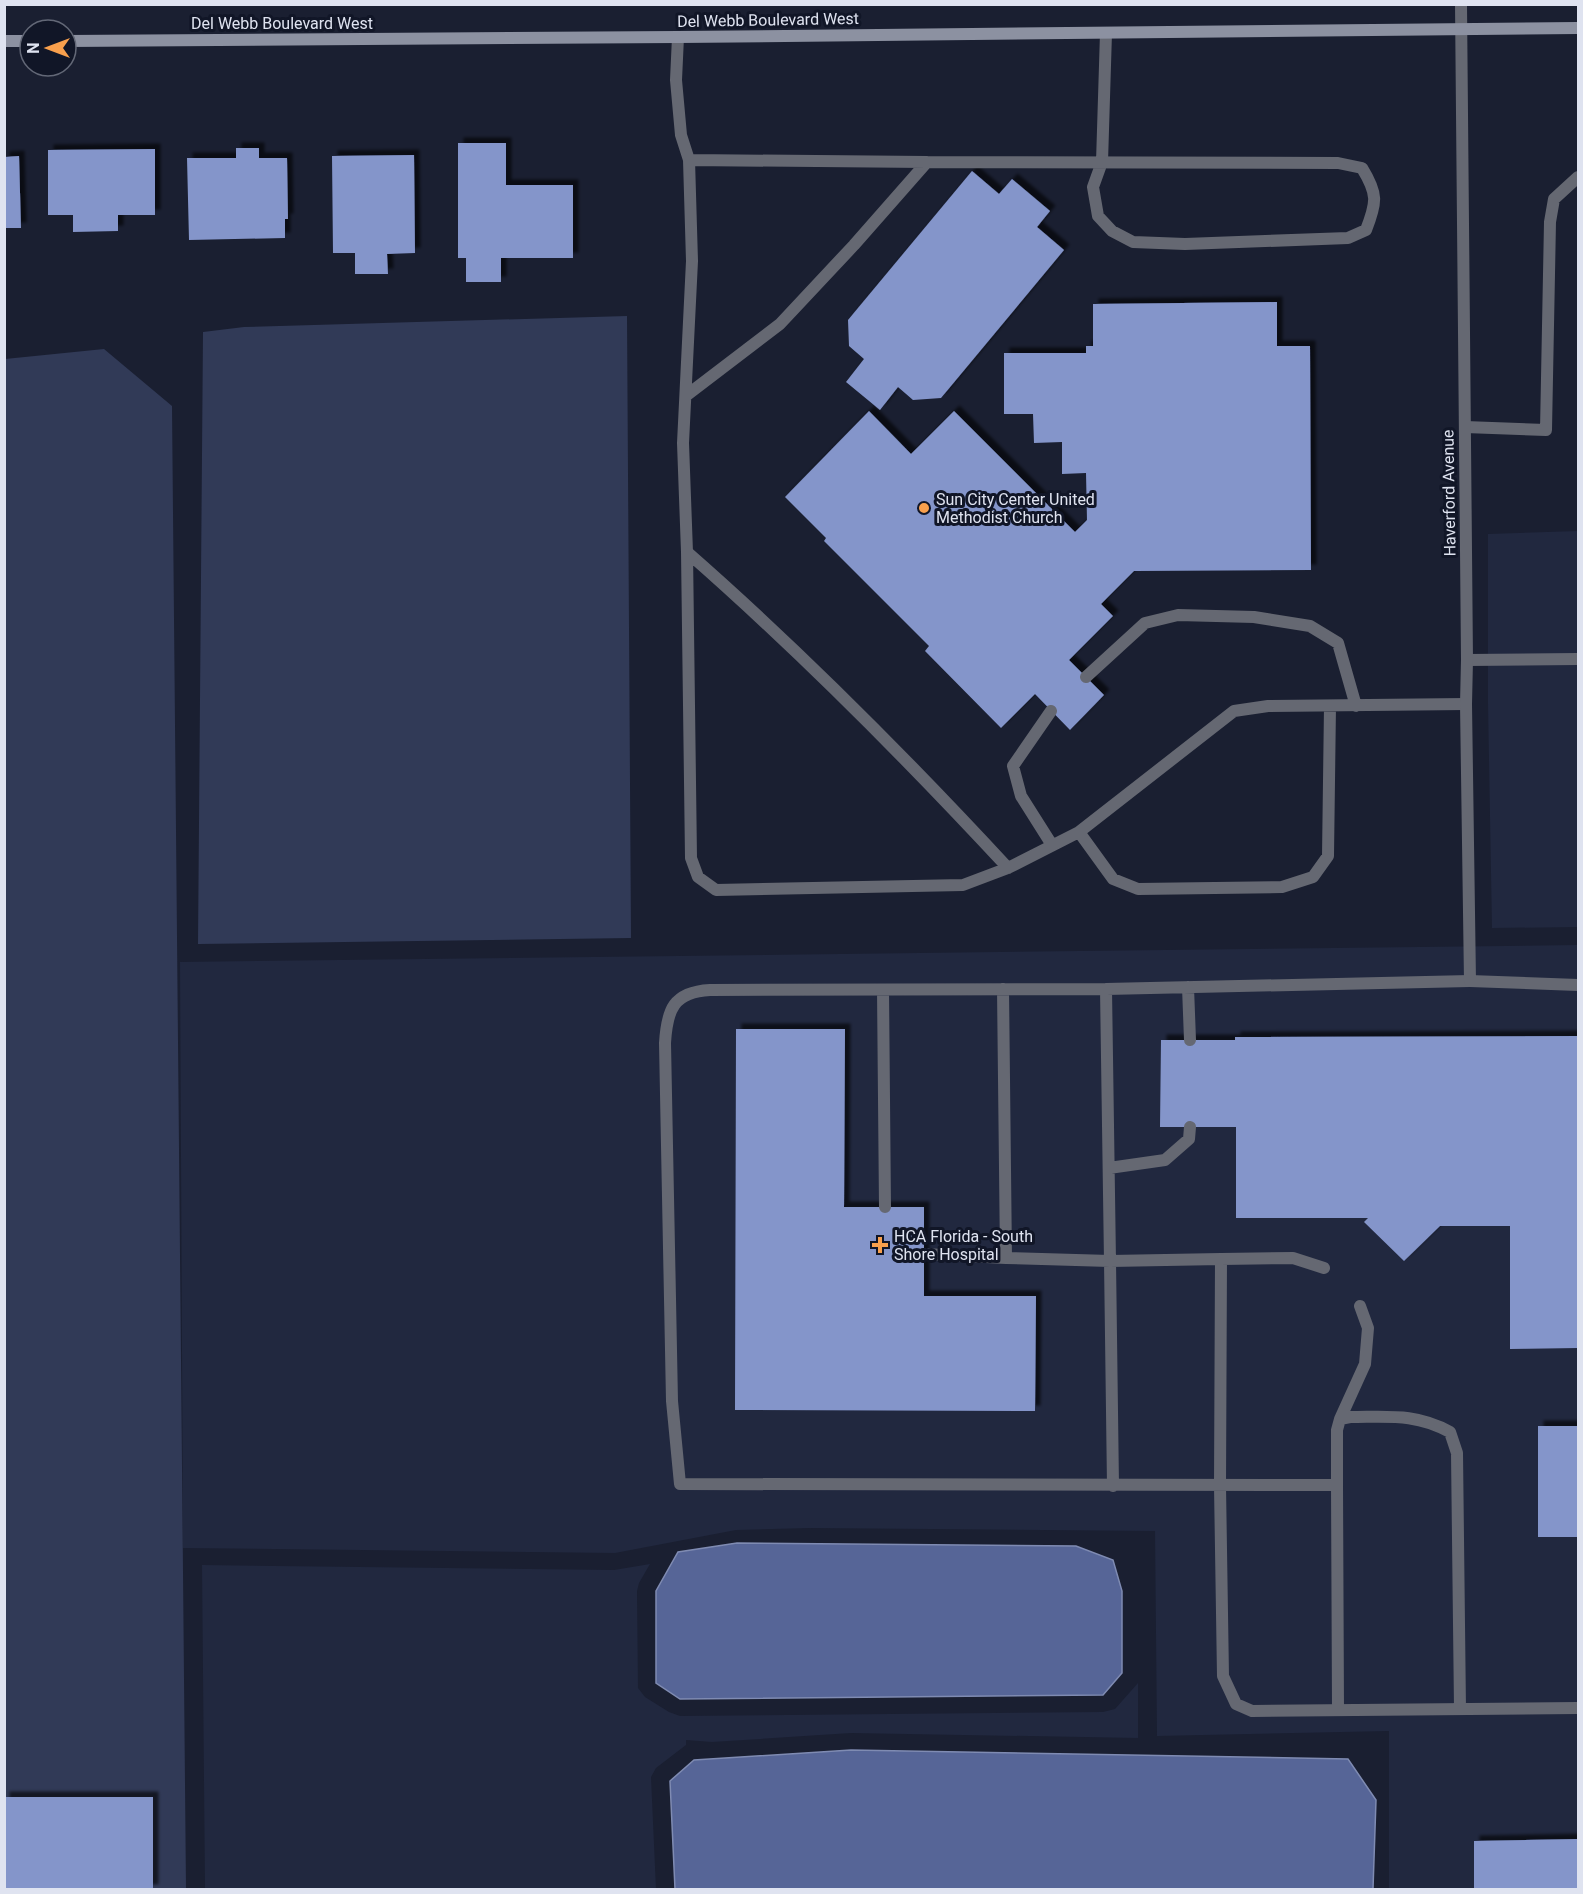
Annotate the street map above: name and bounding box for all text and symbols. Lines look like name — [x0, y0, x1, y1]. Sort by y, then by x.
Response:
street label: Del Webb Boulevard West — [677, 9, 859, 31]
street label: Del Webb Boulevard West — [191, 14, 373, 33]
north arrow — [18, 18, 78, 78]
text: N — [24, 42, 43, 54]
street label: Haverford Avenue — [1438, 429, 1460, 557]
place label: Sun City Center United Methodist Church — [936, 490, 1095, 527]
marker: Sun City Center United Methodist Church — [917, 501, 931, 515]
place label: HCA Florida - South Shore Hospital — [894, 1227, 1033, 1264]
marker: HCA Florida - South Shore Hospital — [871, 1236, 889, 1254]

